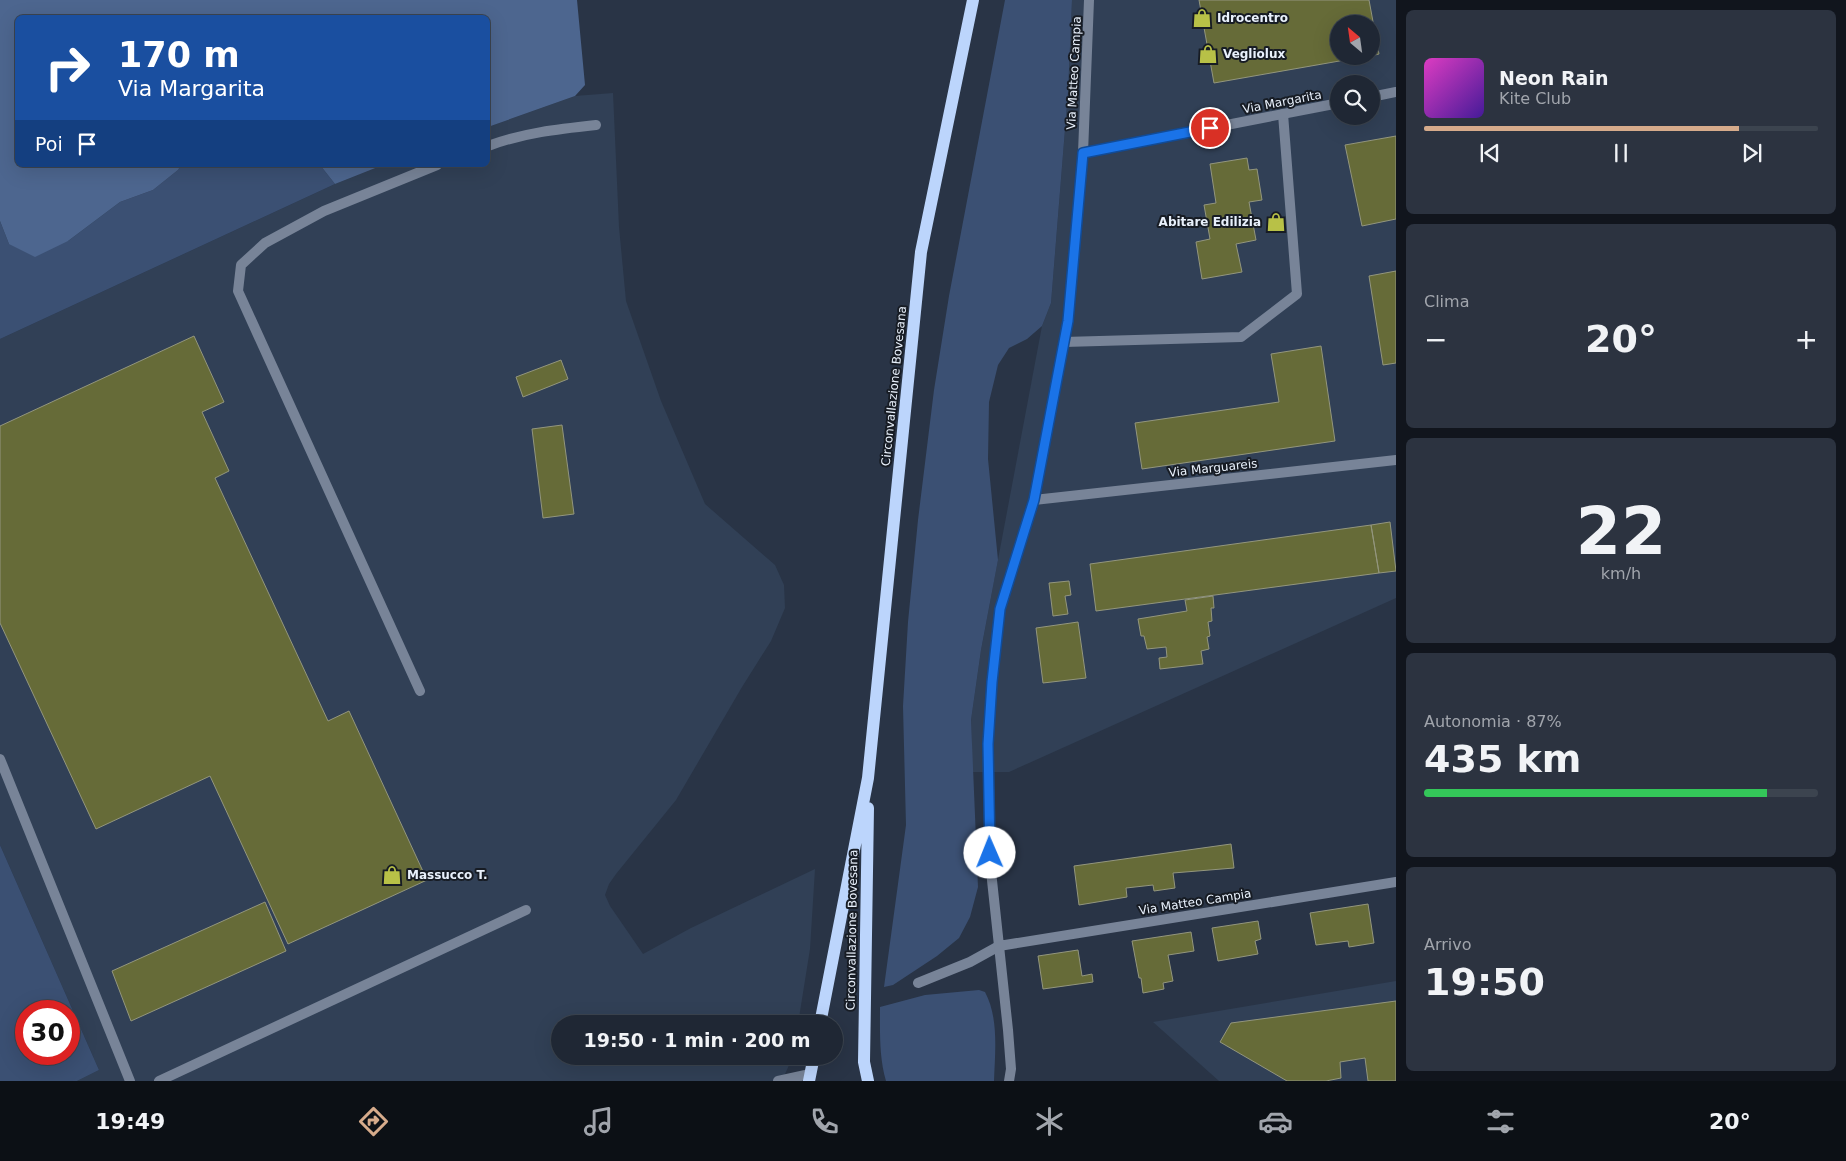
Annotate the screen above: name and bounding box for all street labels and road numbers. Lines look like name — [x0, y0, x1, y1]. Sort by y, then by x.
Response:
street label: Via Matteo Campia — [1064, 16, 1084, 130]
street label: Via Margarita — [1241, 87, 1323, 117]
street label: Circonvallazione Bovesana — [879, 305, 909, 467]
street label: Via Marguareis — [1168, 456, 1258, 480]
street label: Circonvallazione Bovesana — [844, 849, 860, 1011]
street label: Via Matteo Campia — [1138, 886, 1252, 918]

